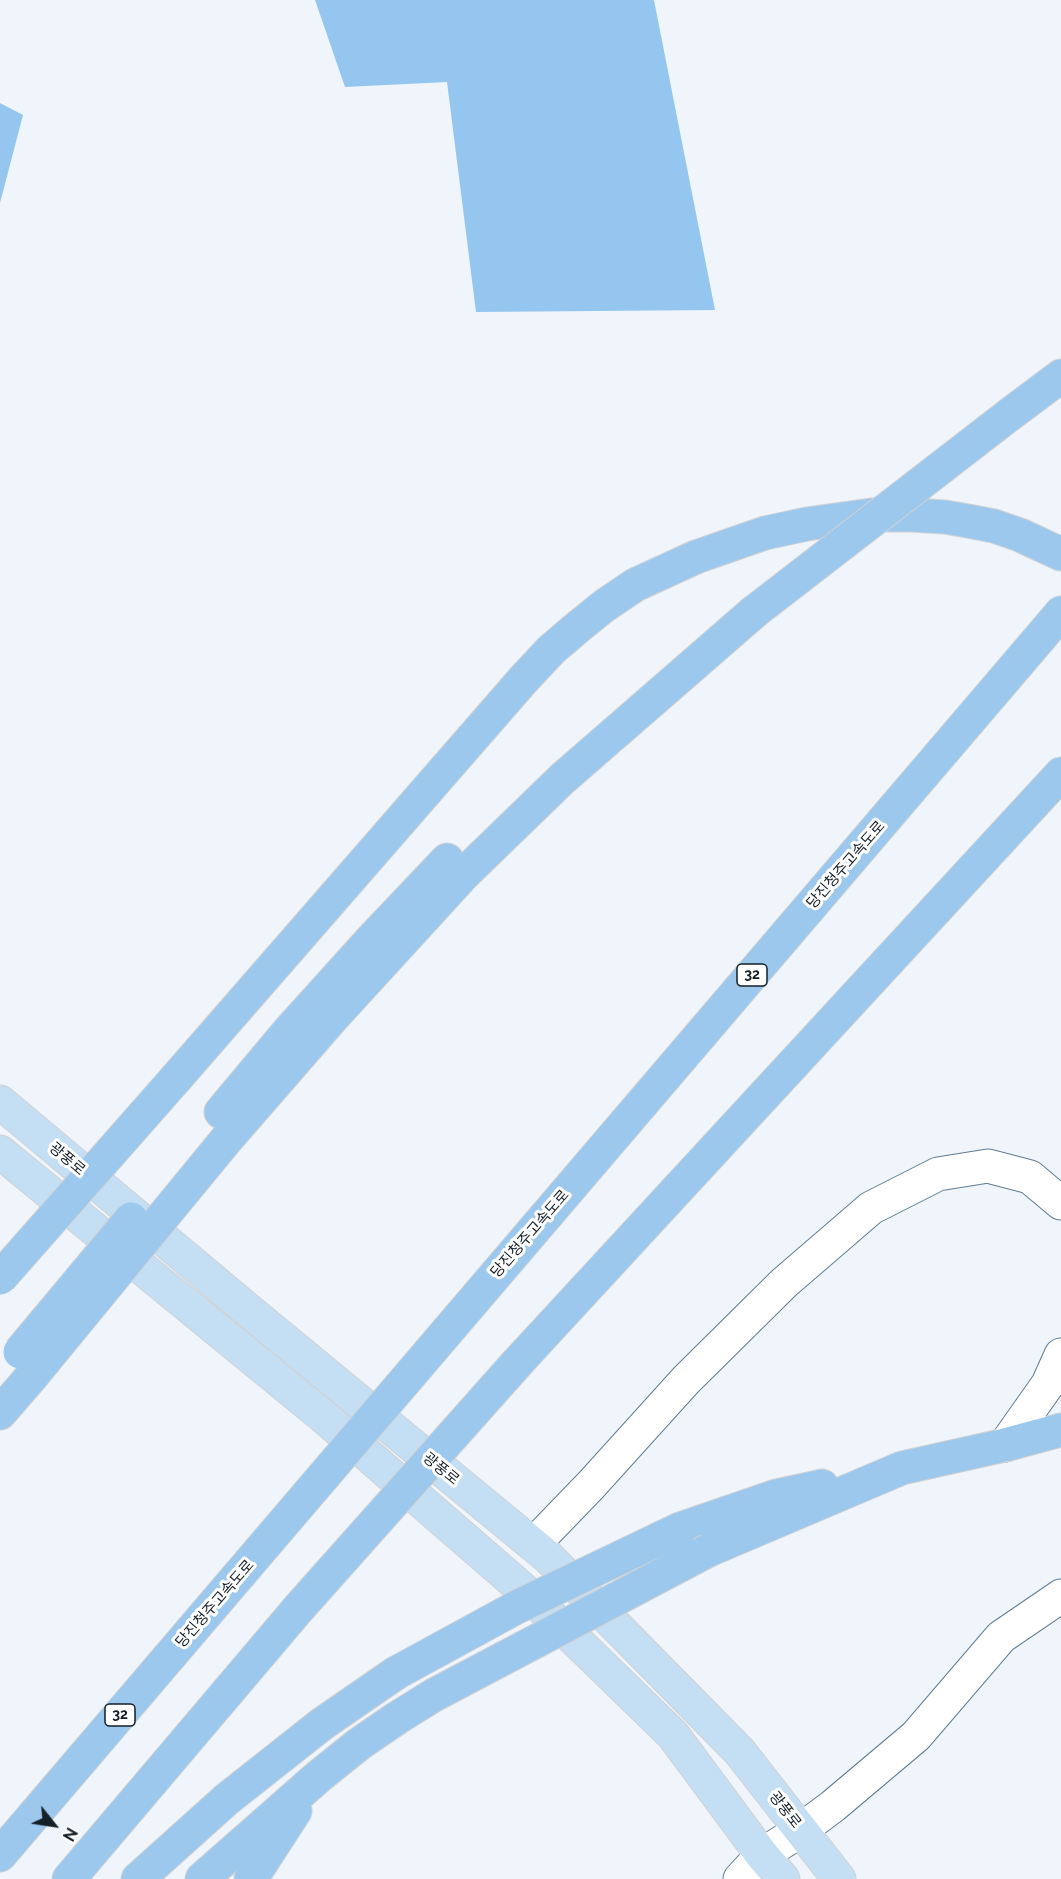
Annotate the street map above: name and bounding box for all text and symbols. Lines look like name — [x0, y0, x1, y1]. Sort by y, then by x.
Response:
street label: 당진청주고속도로 — [803, 817, 889, 913]
road number: 32 — [737, 964, 767, 986]
street label: 광풍로 — [45, 1139, 89, 1179]
street label: 당진청주고속도로 — [487, 1186, 573, 1282]
street label: 광풍로 — [419, 1449, 463, 1489]
street label: 당진청주고속도로 — [172, 1556, 258, 1652]
road number: 32 — [105, 1704, 135, 1726]
street label: 광풍로 — [765, 1788, 805, 1832]
north arrow — [24, 1795, 84, 1855]
text: N — [59, 1824, 81, 1844]

